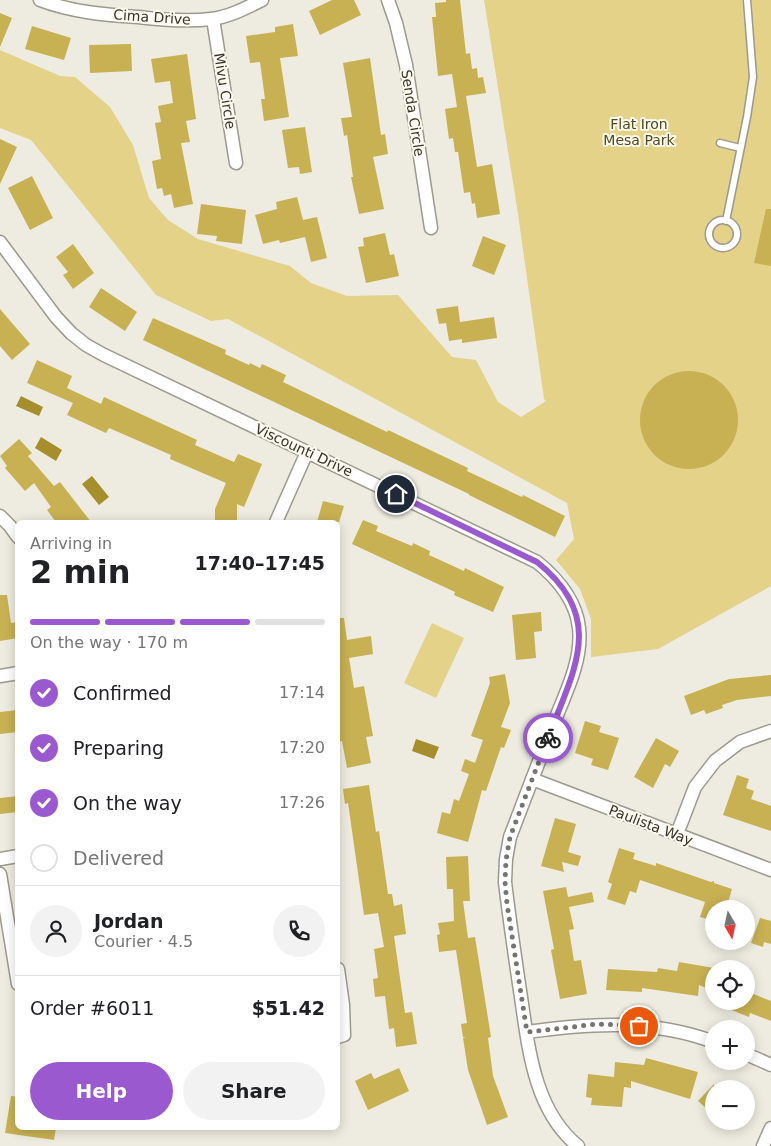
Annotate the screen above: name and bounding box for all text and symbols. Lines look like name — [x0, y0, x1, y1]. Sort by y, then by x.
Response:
street label: Cima Drive — [113, 6, 191, 28]
street label: Mivu Circle — [211, 52, 239, 130]
street label: Senda Circle — [398, 68, 428, 158]
park label: Flat Iron Mesa Park — [603, 116, 676, 148]
street label: Viscounti Drive — [253, 420, 355, 480]
pin — [375, 473, 417, 515]
icon: home — [382, 480, 410, 508]
text: Arriving in — [30, 534, 112, 553]
text: 17:40–17:45 — [195, 552, 325, 574]
text: 2 min — [30, 553, 131, 591]
text: On the way · 170 m — [30, 633, 188, 652]
icon: check — [30, 679, 58, 707]
text: Confirmed — [73, 682, 172, 704]
text: 17:14 — [279, 683, 325, 702]
courier — [523, 713, 573, 763]
icon: bike — [534, 724, 562, 752]
icon: check — [30, 734, 58, 762]
text: Preparing — [73, 737, 164, 759]
text: 17:20 — [279, 738, 325, 757]
icon: check — [30, 789, 58, 817]
text: On the way — [73, 792, 182, 814]
text: 17:26 — [279, 793, 325, 812]
street label: Paulista Way — [607, 802, 695, 848]
text: Delivered — [73, 847, 164, 869]
north arrow — [705, 900, 755, 950]
map controls — [705, 900, 755, 1130]
button: person — [30, 905, 82, 957]
button: phone — [273, 905, 325, 957]
text: Jordan — [94, 910, 163, 932]
text: Courier · 4.5 — [94, 932, 193, 951]
button: locate — [705, 960, 755, 1010]
text: Order #6011 — [30, 997, 154, 1019]
text: $51.42 — [252, 997, 325, 1019]
pin — [618, 1005, 660, 1047]
icon: bag — [625, 1012, 653, 1040]
button: + — [705, 1020, 755, 1070]
button: Help — [30, 1062, 173, 1120]
button: Share — [183, 1062, 325, 1120]
button: − — [705, 1080, 755, 1130]

